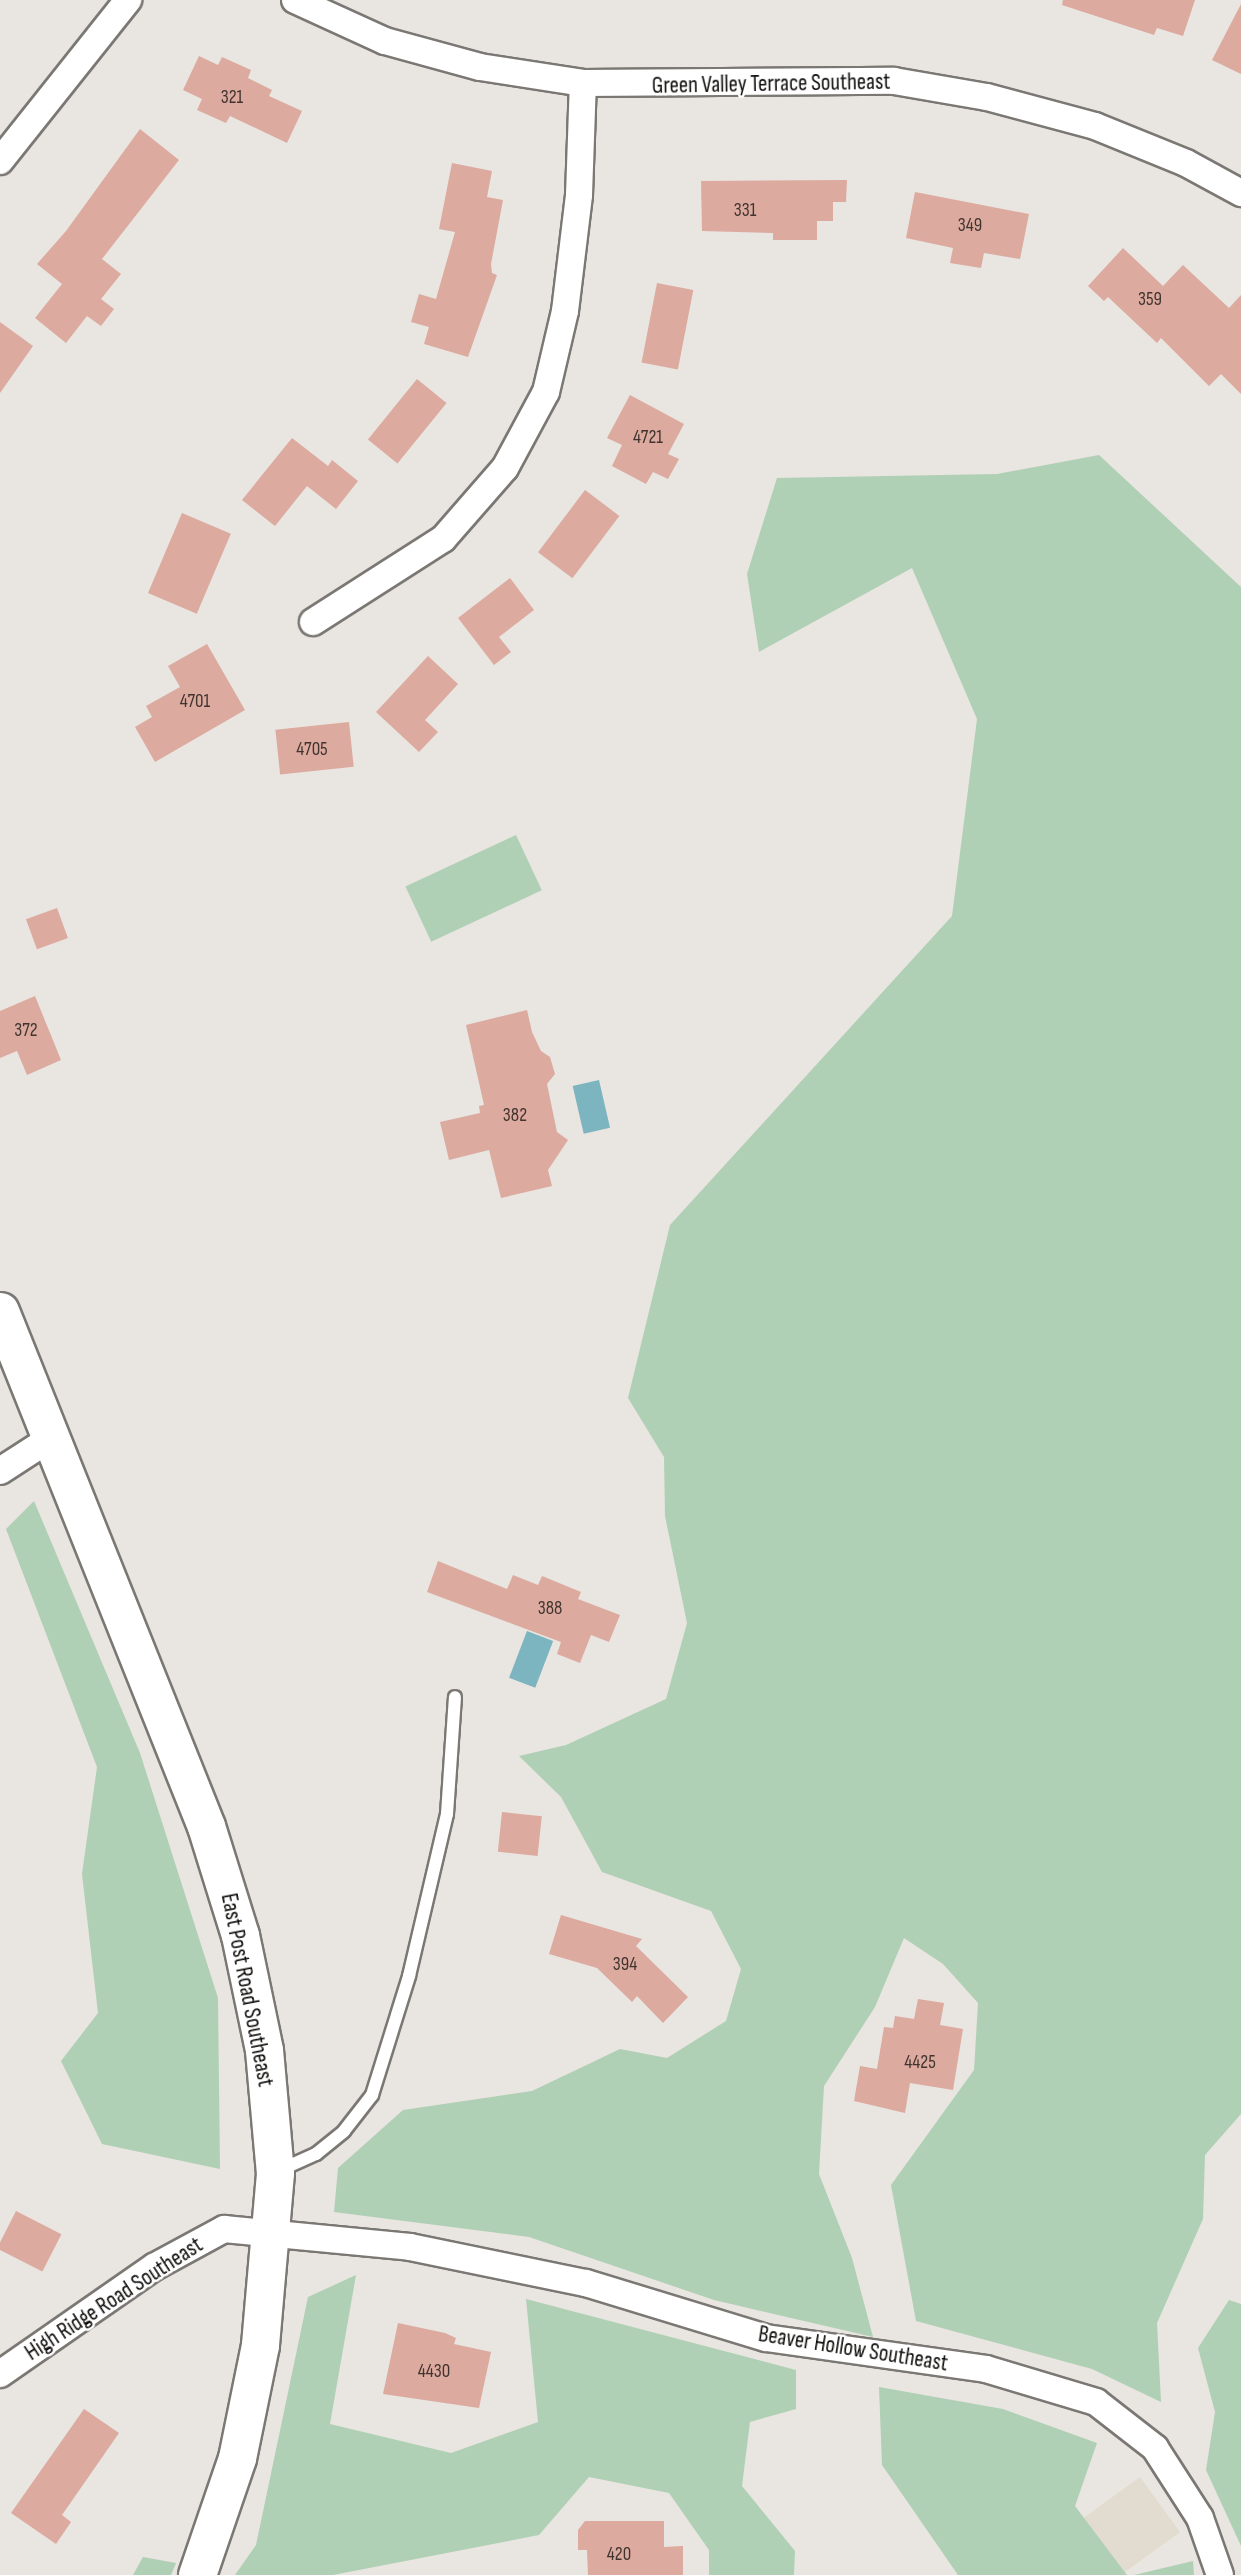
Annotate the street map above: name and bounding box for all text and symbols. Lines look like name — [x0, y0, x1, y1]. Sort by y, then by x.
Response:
street label: Green Valley Terrace Southeast — [652, 68, 890, 100]
house number: 321 — [221, 87, 243, 109]
house number: 331 — [734, 200, 756, 222]
house number: 349 — [958, 215, 982, 237]
house number: 359 — [1138, 289, 1162, 311]
house number: 4721 — [633, 427, 663, 449]
house number: 4701 — [180, 691, 210, 713]
house number: 4705 — [296, 739, 328, 761]
house number: 372 — [14, 1020, 38, 1042]
house number: 382 — [503, 1105, 527, 1127]
house number: 388 — [538, 1598, 562, 1620]
street label: East Post Road Southeast — [215, 1891, 279, 2089]
house number: 394 — [613, 1954, 637, 1976]
house number: 4425 — [904, 2052, 936, 2074]
street label: High Ridge Road Southeast — [20, 2231, 208, 2367]
street label: Beaver Hollow Southeast — [756, 2320, 950, 2378]
house number: 4430 — [418, 2361, 450, 2383]
house number: 420 — [607, 2544, 631, 2566]

